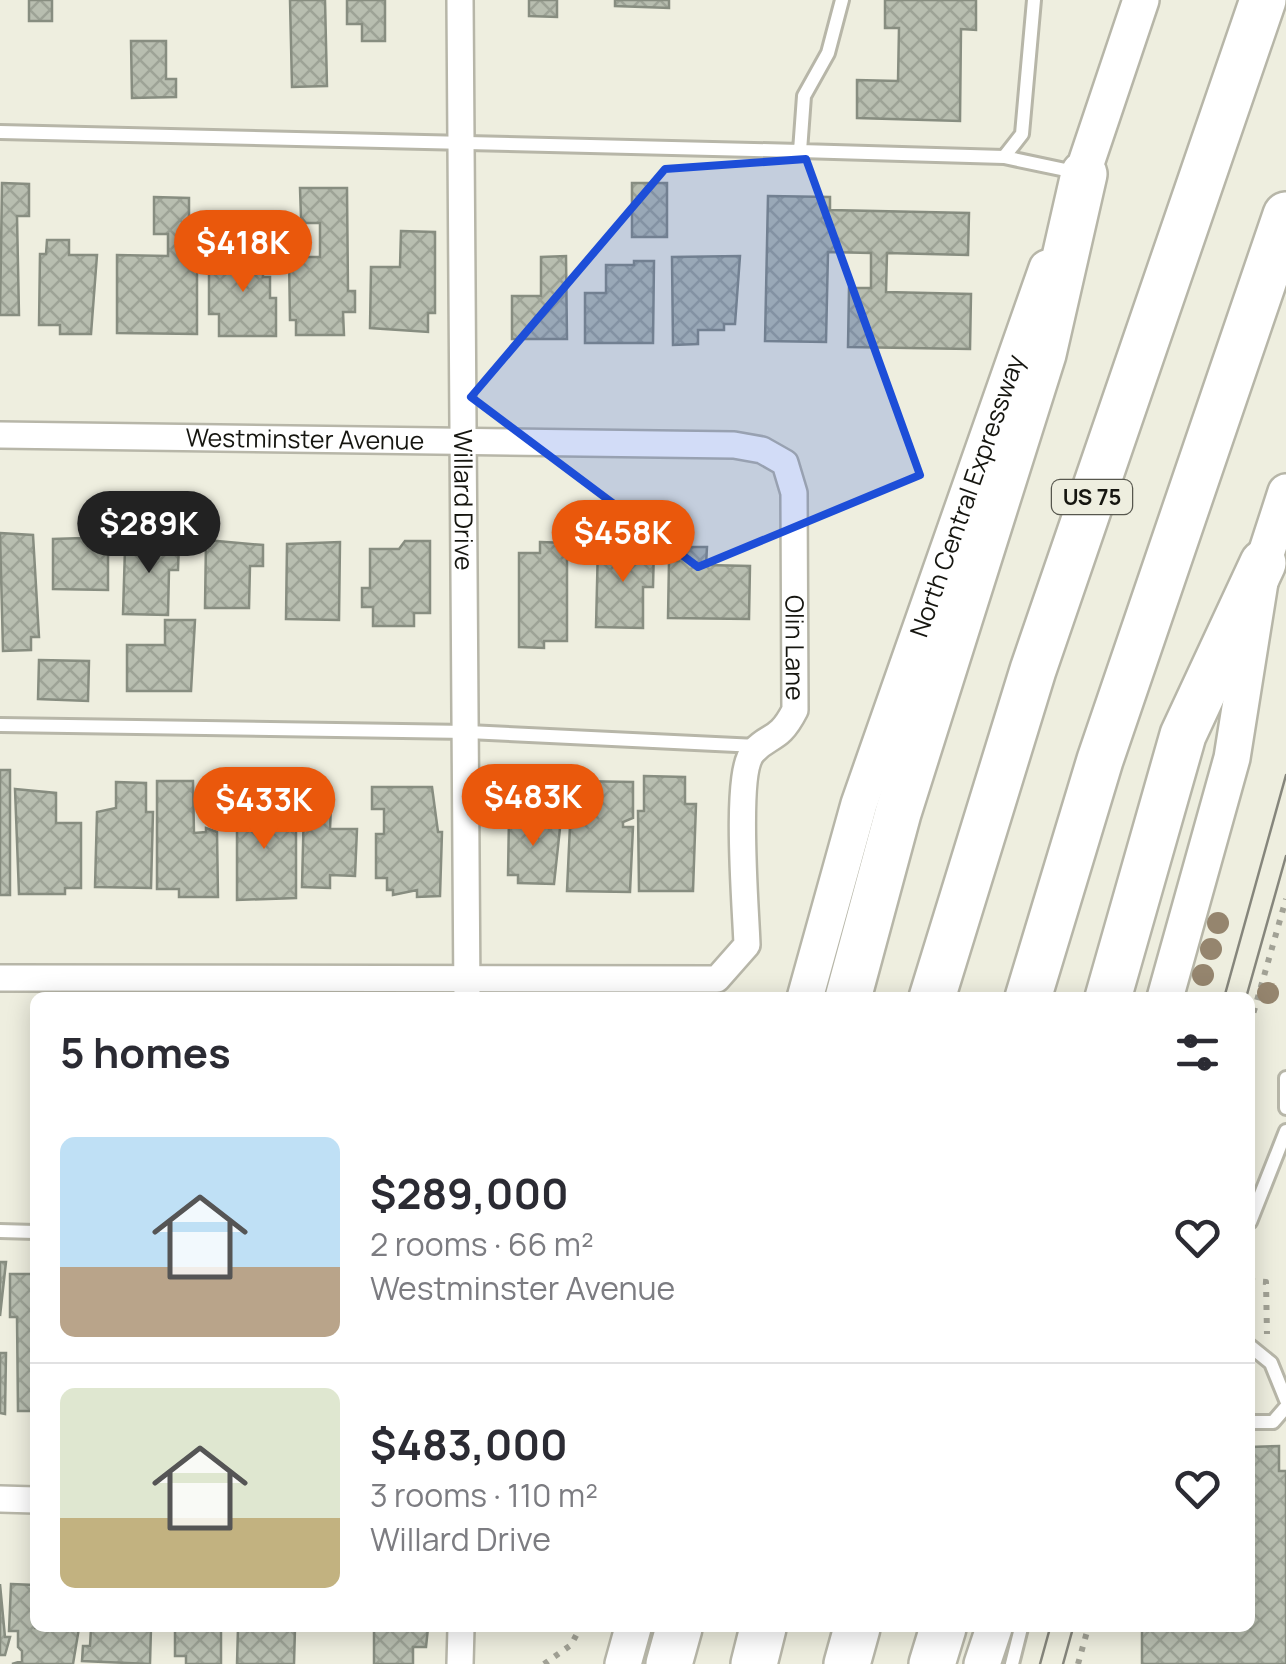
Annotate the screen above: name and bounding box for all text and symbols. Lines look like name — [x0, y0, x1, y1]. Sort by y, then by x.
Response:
pin: $418K — [173, 210, 313, 295]
text: $418K — [196, 220, 290, 264]
street label: North Central Expressway — [901, 350, 1032, 642]
street label: Westminster Avenue — [185, 420, 424, 458]
street label: Willard Drive — [446, 429, 482, 571]
road number: US 75 — [1052, 480, 1132, 514]
pin: $289K — [79, 491, 219, 576]
pin: $458K — [553, 500, 693, 585]
text: $289K — [99, 501, 199, 545]
text: $458K — [574, 510, 672, 554]
street label: Olin Lane — [777, 595, 813, 701]
pin: $483K — [463, 764, 603, 849]
pin: $433K — [194, 767, 334, 852]
text: $483K — [484, 774, 582, 818]
text: $433K — [215, 777, 313, 821]
text: 5 homes — [60, 1023, 231, 1081]
icon: filters — [1170, 1025, 1225, 1080]
text: $289,000 — [370, 1164, 569, 1222]
icon: home — [140, 1177, 260, 1297]
icon: heart — [1170, 1210, 1225, 1265]
text: 2 rooms · 66 m² — [370, 1222, 594, 1266]
text: Westminster Avenue — [370, 1266, 675, 1310]
text: $483,000 — [370, 1415, 568, 1473]
icon: home — [140, 1428, 260, 1548]
icon: heart — [1170, 1461, 1225, 1516]
text: 3 rooms · 110 m² — [370, 1473, 598, 1517]
text: Willard Drive — [370, 1517, 551, 1561]

